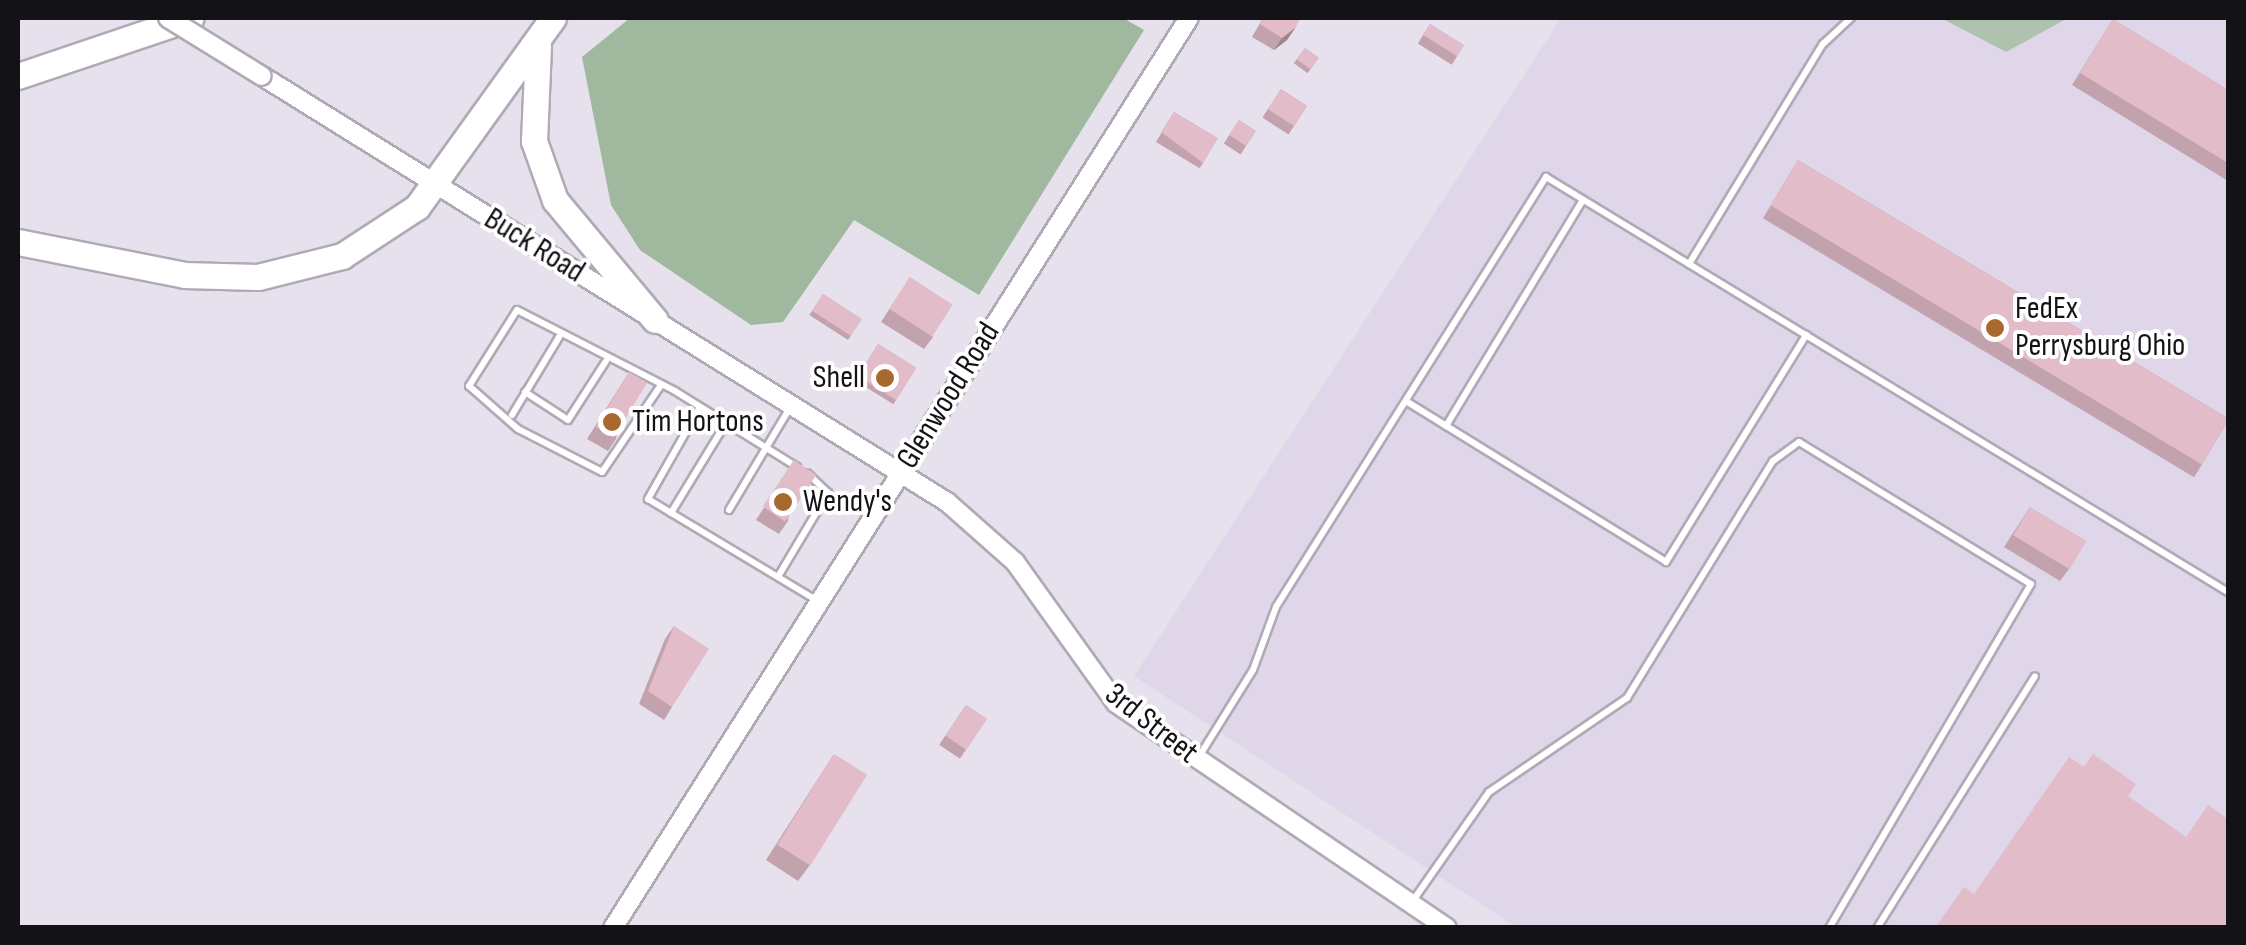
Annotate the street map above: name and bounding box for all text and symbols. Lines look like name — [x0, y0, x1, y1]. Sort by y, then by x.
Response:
street label: Buck Road — [477, 200, 591, 292]
place label: FedEx Perrysburg Ohio — [2015, 291, 2185, 366]
street label: Glenwood Road — [889, 316, 1009, 476]
marker: FedEx Perrysburg Ohio — [1984, 317, 2006, 339]
place label: Shell — [813, 359, 865, 397]
marker: Shell — [874, 367, 896, 389]
place label: Tim Hortons — [632, 403, 764, 441]
marker: Tim Hortons — [601, 411, 623, 433]
place label: Wendy's — [803, 483, 892, 521]
marker: Wendy's — [772, 491, 794, 513]
street label: 3rd Street — [1097, 676, 1205, 772]

